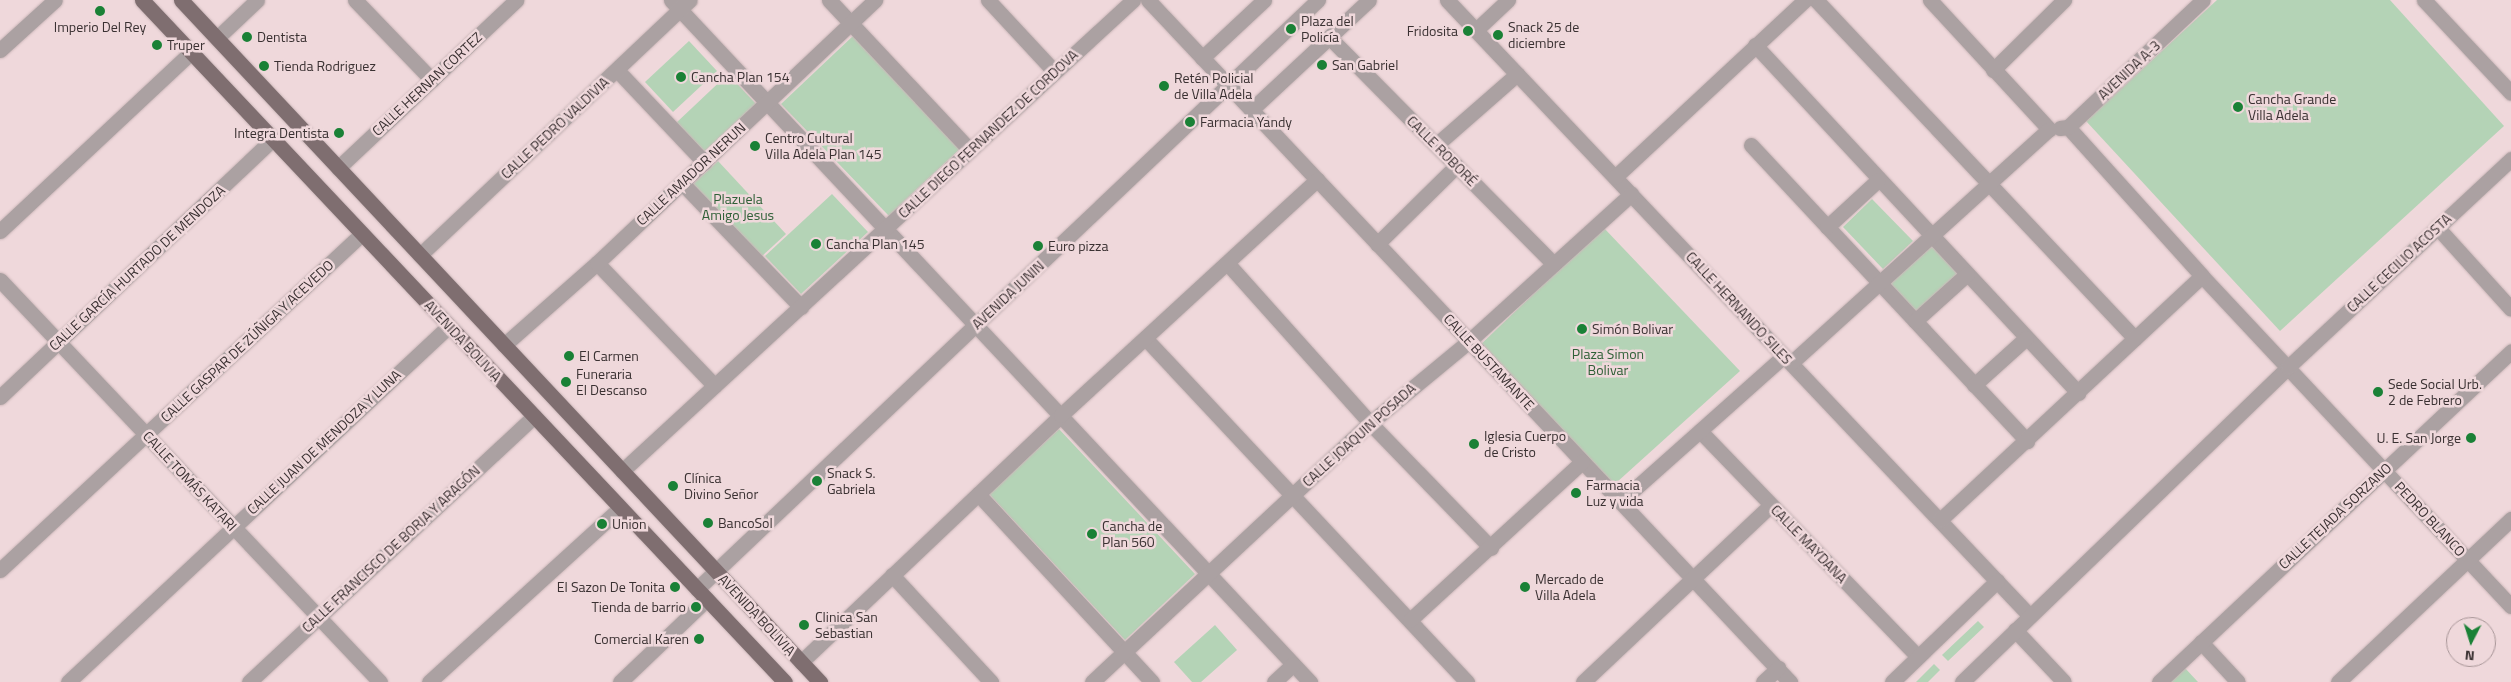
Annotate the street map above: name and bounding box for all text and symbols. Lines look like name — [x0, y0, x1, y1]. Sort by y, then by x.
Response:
marker: Imperio Del Rey — [94, 5, 106, 17]
place label: Plaza del Policía — [1301, 13, 1354, 46]
place label: Imperio Del Rey — [54, 19, 146, 35]
place label: Snack 25 de diciembre — [1508, 19, 1579, 52]
marker: Plaza del Policía — [1285, 23, 1297, 35]
place label: Fridosita — [1407, 23, 1458, 39]
marker: Fridosita — [1462, 25, 1474, 37]
place label: Dentista — [257, 29, 307, 45]
street label: CALLE HERNAN CORTEZ — [369, 29, 485, 139]
marker: Snack 25 de diciembre — [1492, 29, 1504, 41]
marker: Dentista — [241, 31, 253, 43]
place label: Truper — [167, 37, 205, 53]
street label: AVENIDA A-3 — [2094, 37, 2164, 103]
marker: Truper — [151, 39, 163, 51]
street label: CALLE DIEGO FERNANDEZ DE CORDOVA — [895, 46, 1081, 222]
place label: San Gabriel — [1332, 57, 1398, 73]
place label: Tienda Rodriguez — [274, 58, 376, 74]
marker: San Gabriel — [1316, 59, 1328, 71]
marker: Tienda Rodriguez — [258, 60, 270, 72]
place label: Cancha Plan 154 — [691, 69, 790, 85]
place label: Retén Policial de Villa Adela — [1174, 70, 1253, 102]
marker: Cancha Plan 154 — [675, 71, 687, 83]
street label: CALLE PEDRO VALDIVIA — [498, 74, 612, 182]
marker: Retén Policial de Villa Adela — [1158, 80, 1170, 92]
place label: Cancha Grande Villa Adela — [2248, 91, 2336, 124]
marker: Cancha Grande Villa Adela — [2232, 101, 2244, 113]
street label: CALLE ROBORÉ — [1403, 112, 1481, 190]
place label: Farmacia Yandy — [1200, 114, 1292, 130]
marker: Farmacia Yandy — [1184, 116, 1196, 128]
street label: CALLE AMADOR NERUN — [633, 119, 749, 229]
place label: Integra Dentista — [234, 125, 329, 141]
marker: Integra Dentista — [333, 127, 345, 139]
place label: Centro Cultural Villa Adela Plan 145 — [765, 130, 882, 162]
marker: Centro Cultural Villa Adela Plan 145 — [749, 140, 761, 152]
street label: CALLE GARCÍA HURTADO DE MENDOZA — [46, 182, 228, 354]
park label: Plazuela Amigo Jesus — [702, 191, 774, 223]
street label: CALLE CECILIO ACOSTA — [2343, 210, 2455, 316]
place label: Cancha Plan 145 — [826, 236, 925, 252]
marker: Cancha Plan 145 — [810, 238, 822, 250]
place label: Euro pizza — [1048, 238, 1108, 254]
marker: Euro pizza — [1032, 240, 1044, 252]
street label: CALLE HERNANDO SILES — [1683, 248, 1795, 368]
street label: CALLE GASPAR DE ZÚÑIGA Y ACEVEDO — [157, 256, 337, 426]
street label: AVENIDA JUNIN — [968, 257, 1048, 333]
street label: AVENIDA BOLIVIA — [421, 297, 505, 385]
street label: CALLE BUSTAMANTE — [1440, 311, 1538, 413]
place label: Simón Bolivar — [1592, 321, 1673, 337]
marker: Simón Bolivar — [1576, 323, 1588, 335]
park label: Plaza Simon Bolivar — [1572, 346, 1644, 378]
place label: El Carmen — [579, 348, 639, 364]
marker: El Carmen — [563, 350, 575, 362]
street label: CALLE JUAN DE MENDOZA Y LUNA — [244, 366, 404, 518]
place label: Funeraria El Descanso — [576, 366, 647, 398]
marker: Funeraria El Descanso — [560, 376, 572, 388]
place label: Sede Social Urb. 2 de Febrero — [2388, 376, 2482, 408]
street label: CALLE JOAQUIN POSADA — [1299, 380, 1419, 490]
marker: Sede Social Urb. 2 de Febrero — [2372, 386, 2384, 398]
street label: CALLE TOMÁS KATARI — [140, 428, 240, 534]
place label: Iglesia Cuerpo de Cristo — [1484, 428, 1566, 461]
place label: U. E. San Jorge — [2377, 430, 2461, 446]
marker: U. E. San Jorge — [2465, 432, 2477, 444]
marker: Iglesia Cuerpo de Cristo — [1468, 438, 1480, 450]
street label: CALLE TEJADA SORZANO — [2275, 459, 2395, 573]
street label: CALLE FRANCISCO DE BORJA Y ARAGÓN — [299, 462, 483, 636]
place label: Snack S. Gabriela — [827, 465, 876, 498]
place label: Clínica Divino Señor — [684, 470, 758, 502]
marker: Snack S. Gabriela — [811, 475, 823, 487]
place label: Farmacia Luz y vida — [1586, 477, 1644, 510]
street label: PEDRO BLANCO — [2391, 478, 2469, 560]
marker: Clínica Divino Señor — [666, 479, 680, 493]
marker: Farmacia Luz y vida — [1570, 487, 1582, 499]
street label: CALLE MAYDANA — [1767, 501, 1851, 587]
place label: BancoSol — [718, 515, 773, 531]
place label: Union — [612, 516, 647, 532]
marker: BancoSol — [702, 517, 714, 529]
marker: Union — [596, 518, 608, 530]
place label: Cancha de Plan 560 — [1102, 518, 1162, 550]
marker: Cancha de Plan 560 — [1086, 528, 1098, 540]
street label: AVENIDA BOLIVIA — [715, 571, 799, 659]
place label: Mercado de Villa Adela — [1535, 571, 1604, 604]
place label: El Sazon De Tonita — [557, 579, 665, 595]
marker: El Sazon De Tonita — [669, 581, 681, 593]
marker: Mercado de Villa Adela — [1519, 581, 1531, 593]
place label: Tienda de barrio — [591, 599, 686, 615]
marker: Tienda de barrio — [690, 601, 702, 613]
place label: Clinica San Sebastian — [815, 609, 878, 642]
north arrow — [2446, 617, 2496, 667]
marker: Clinica San Sebastian — [797, 618, 811, 632]
place label: Comercial Karen — [594, 631, 689, 647]
marker: Comercial Karen — [693, 633, 705, 645]
text: N — [2464, 646, 2475, 667]

